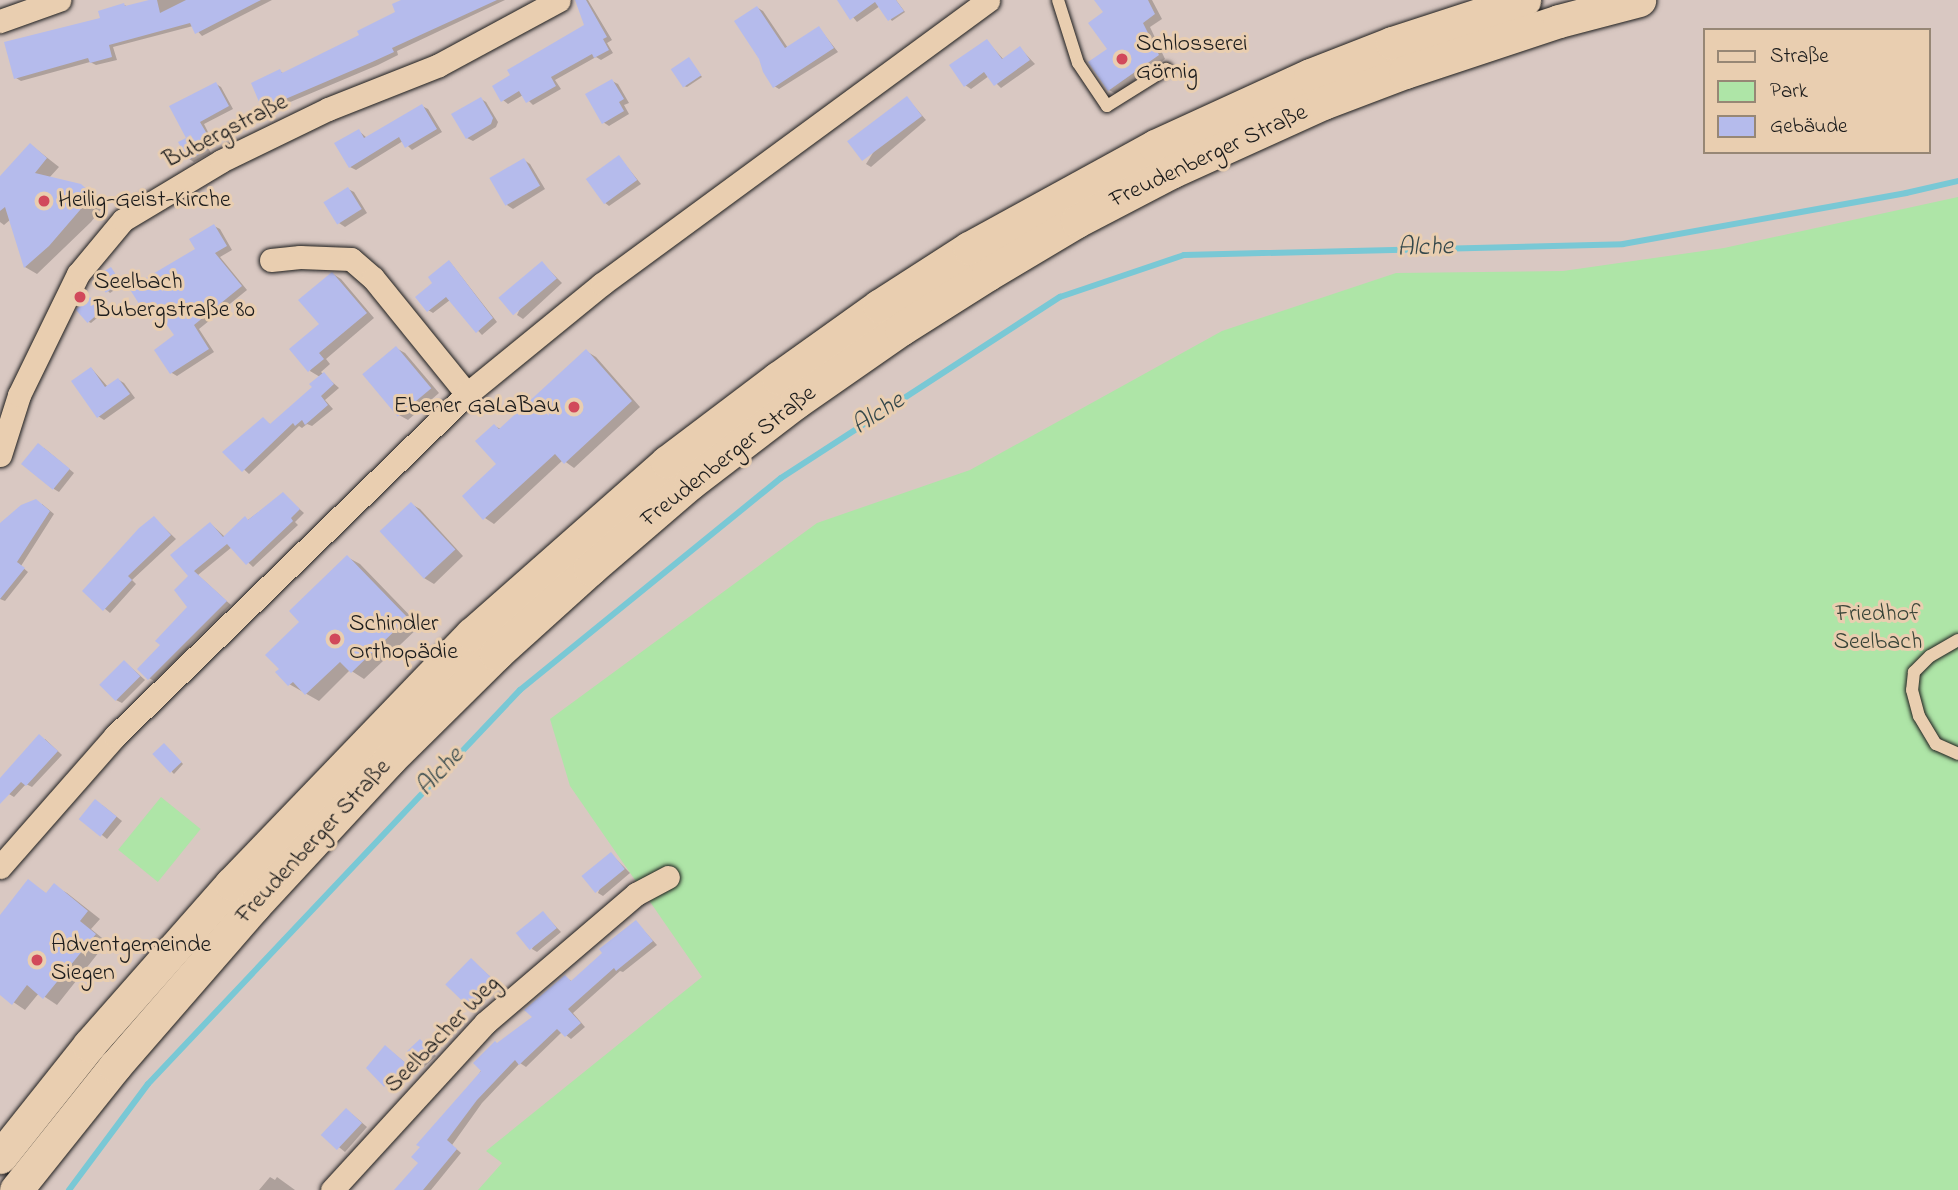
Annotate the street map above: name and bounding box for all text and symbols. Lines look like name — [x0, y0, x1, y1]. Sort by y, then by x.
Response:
legend — [1702, 28, 1930, 154]
place label: Schlosserei Görnig — [1136, 31, 1248, 87]
text: Straße — [1770, 42, 1829, 72]
marker: Schlosserei Görnig — [1114, 51, 1130, 67]
text: Park — [1770, 77, 1808, 107]
street label: Bubergstraße — [159, 88, 293, 176]
street label: Freudenberger Straße — [1106, 99, 1312, 215]
text: Gebäude — [1770, 112, 1847, 142]
place label: Heilig-Geist-Kirche — [58, 187, 231, 215]
marker: Heilig-Geist-Kirche — [36, 193, 52, 209]
water label: Alche — [1397, 232, 1453, 266]
place label: Seelbach Bubergstraße 80 — [94, 269, 255, 325]
marker: Seelbach Bubergstraße 80 — [72, 289, 88, 305]
street label: Freudenberger Straße — [636, 380, 822, 534]
water label: Alche — [847, 387, 911, 443]
place label: Ebener GaLaBau — [393, 393, 560, 421]
marker: Ebener GaLaBau — [566, 399, 582, 415]
park label: Friedhof Seelbach — [1834, 601, 1922, 657]
place label: Schindler Orthopädie — [349, 611, 458, 667]
marker: Schindler Orthopädie — [327, 631, 343, 647]
water label: Alche — [411, 742, 471, 804]
street label: Freudenberger Straße — [230, 754, 398, 930]
place label: Adventgemeinde Siegen — [51, 932, 211, 988]
marker: Adventgemeinde Siegen — [29, 952, 45, 968]
street label: Seelbacher Weg — [380, 970, 506, 1100]

